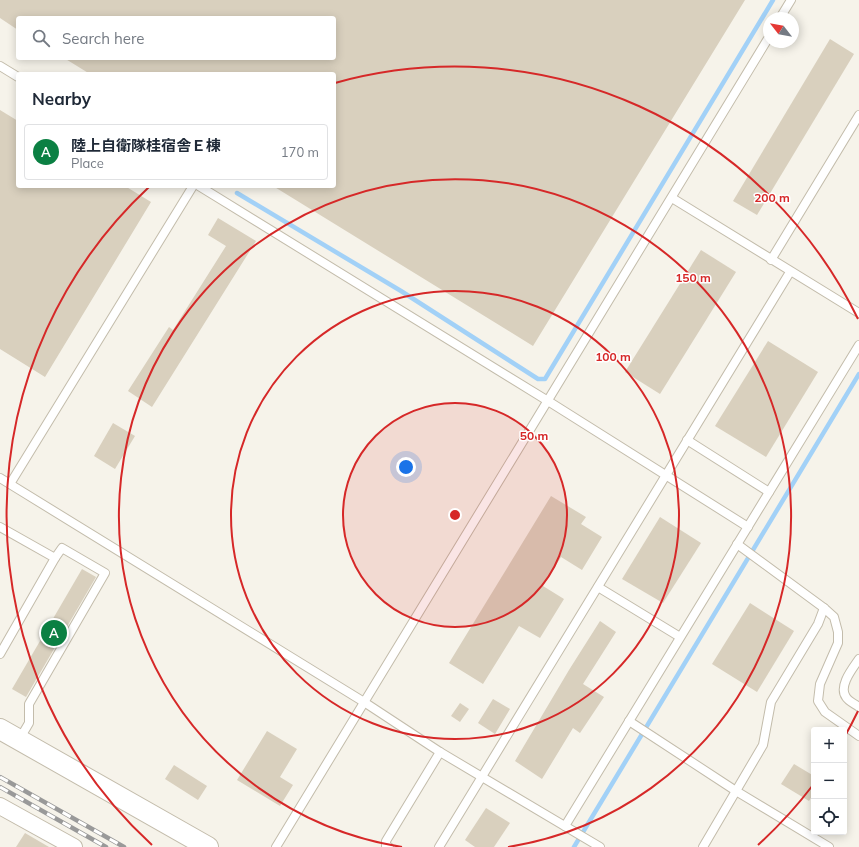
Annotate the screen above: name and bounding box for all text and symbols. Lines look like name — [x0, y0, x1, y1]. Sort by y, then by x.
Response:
north arrow — [763, 12, 799, 48]
search box — [16, 16, 336, 60]
icon: search — [30, 27, 52, 49]
text: Search here — [62, 29, 144, 48]
text: Nearby — [32, 88, 91, 109]
text: 陸上自衛隊桂宿舎Ｅ棟 — [71, 136, 221, 155]
text: A — [41, 144, 51, 160]
text: 170 m — [281, 144, 319, 160]
text: Place — [71, 155, 104, 171]
text: 200 m — [754, 190, 790, 205]
text: 150 m — [675, 270, 711, 285]
text: 100 m — [595, 349, 631, 364]
text: 50 m — [520, 428, 548, 443]
your location — [396, 457, 416, 477]
centre of rings — [448, 508, 462, 522]
pin: A — [41, 618, 67, 648]
map controls — [811, 727, 847, 835]
button: + — [811, 727, 847, 763]
button: − — [811, 763, 847, 799]
button: locate — [811, 799, 847, 835]

